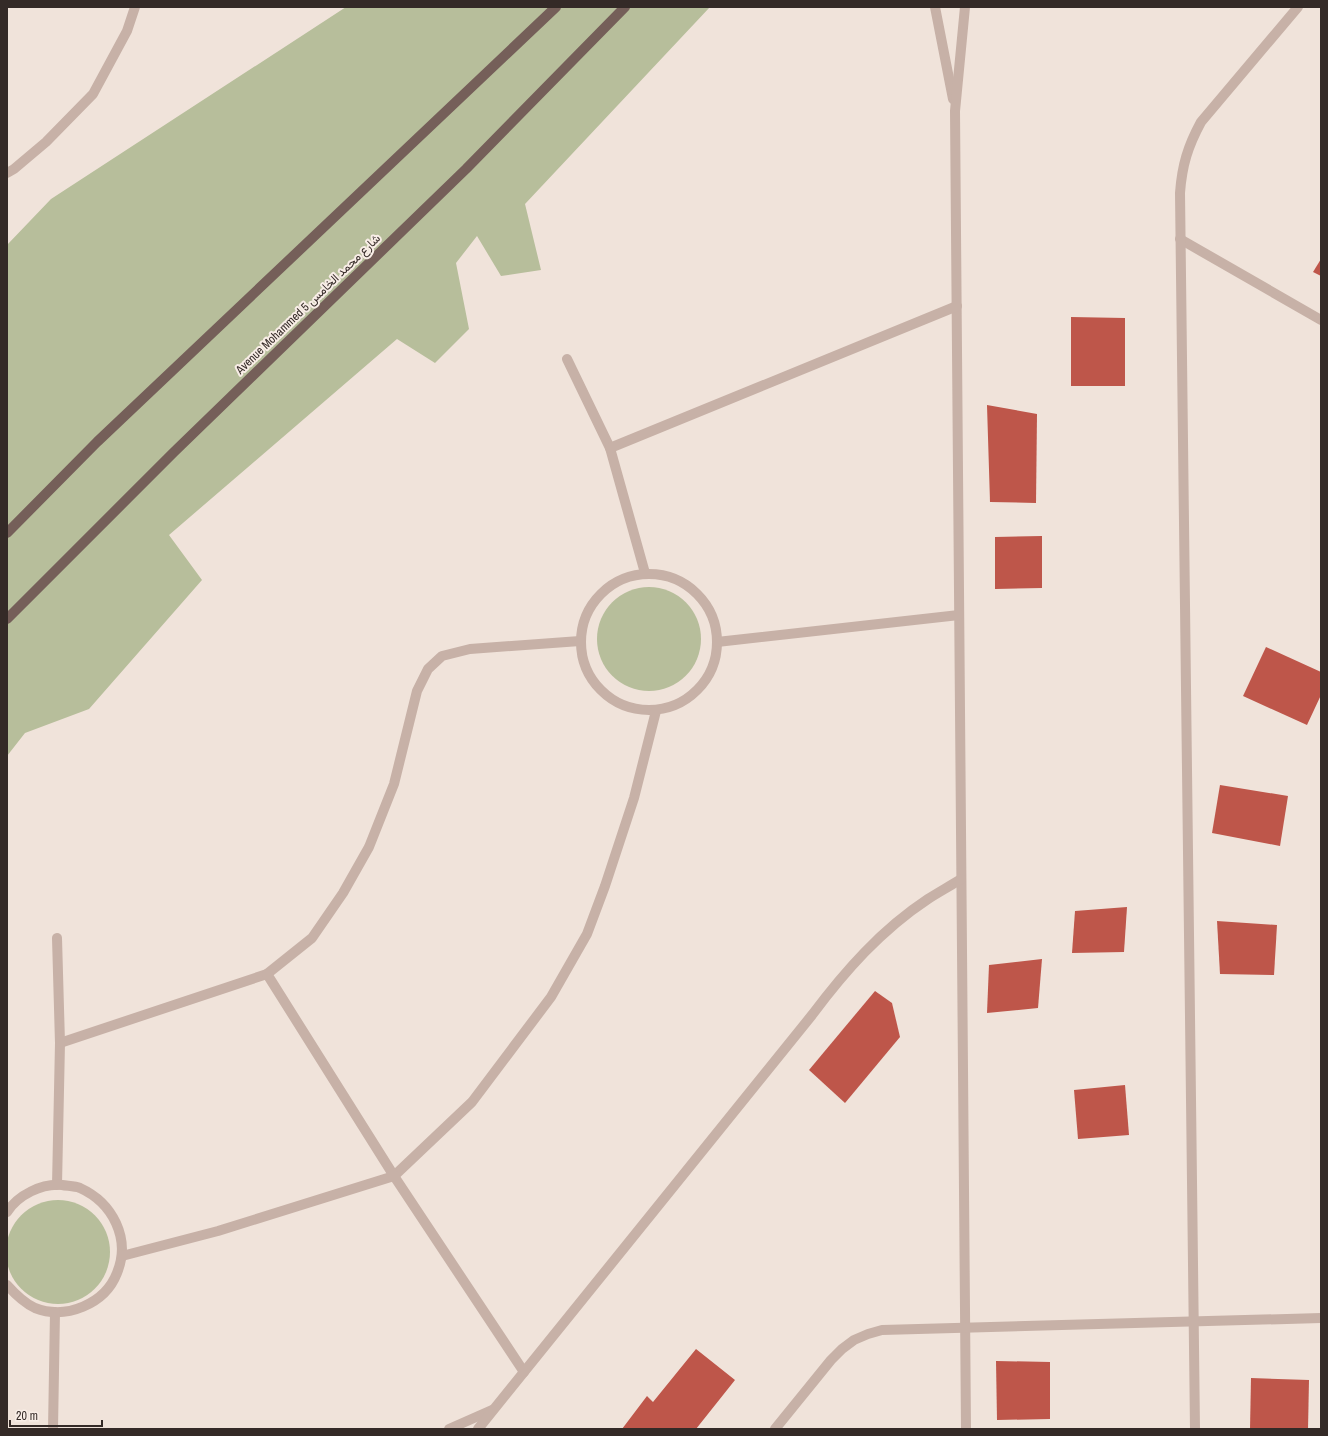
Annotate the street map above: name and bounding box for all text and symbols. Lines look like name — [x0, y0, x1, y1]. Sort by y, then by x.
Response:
street label: Avenue Mohammed 5 شارع محمد الخامس — [232, 230, 384, 379]
scale bar — [10, 1402, 102, 1428]
text: 20 m — [16, 1408, 38, 1424]

